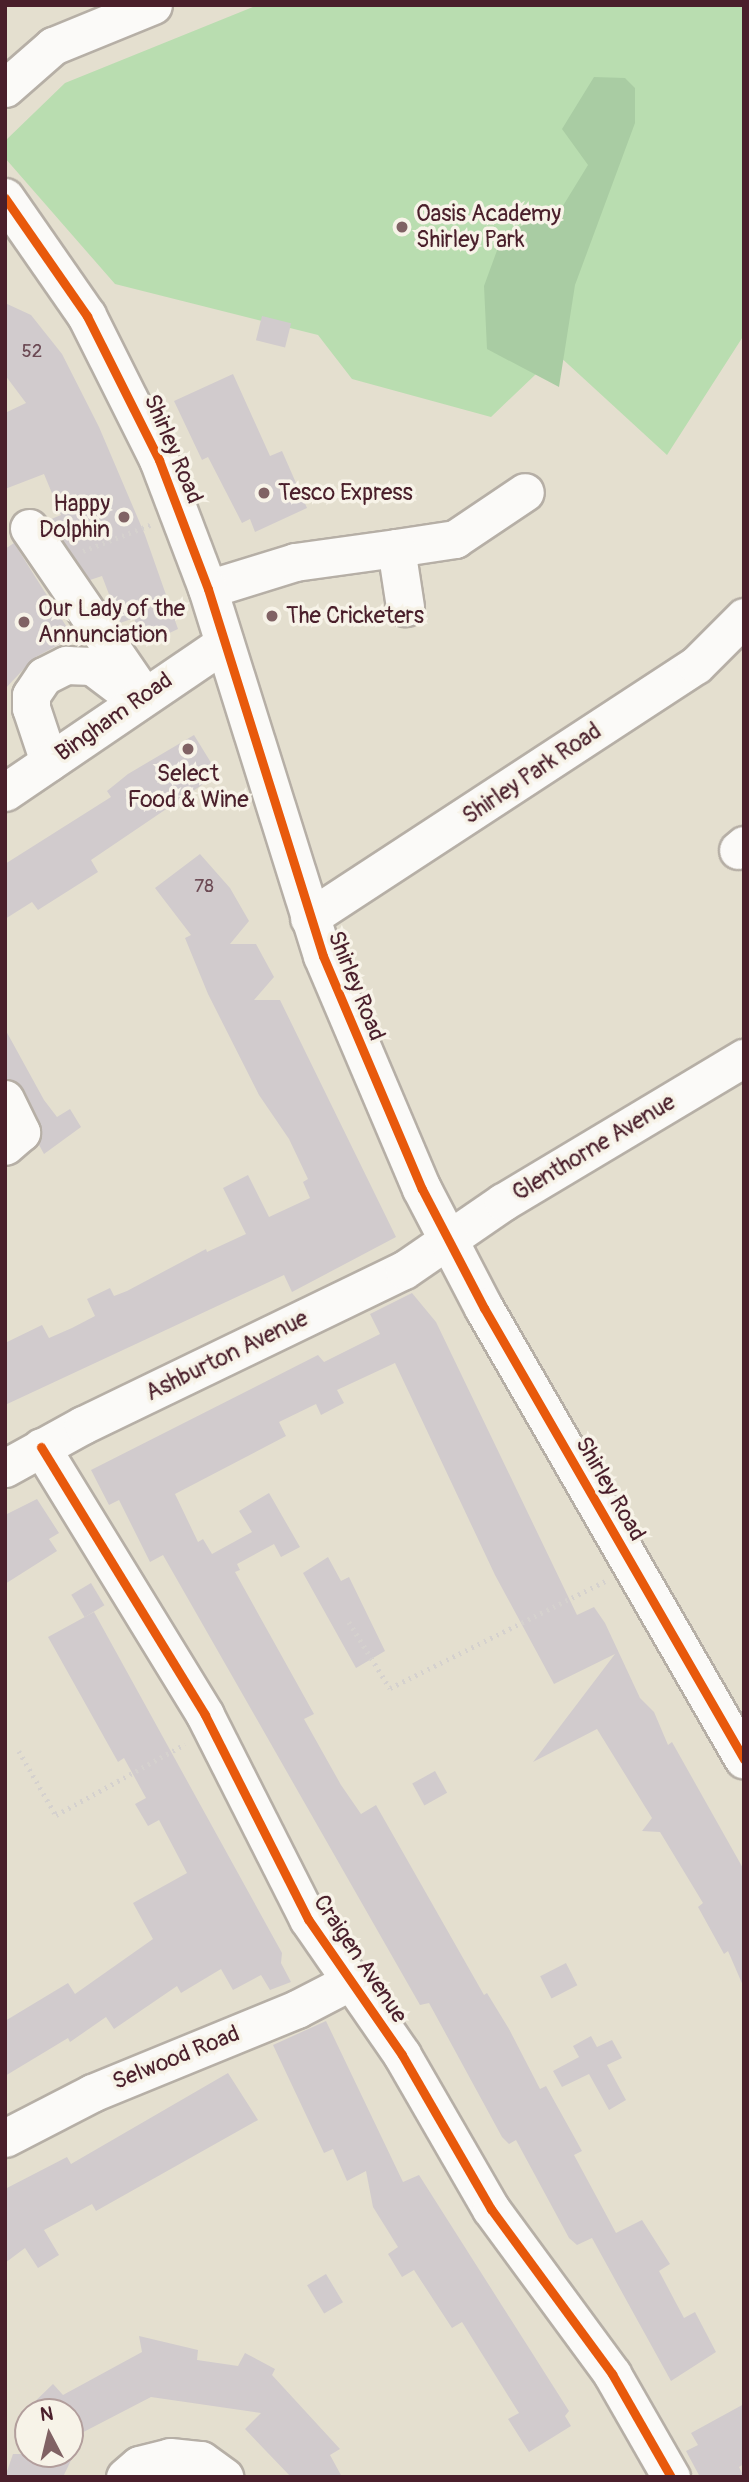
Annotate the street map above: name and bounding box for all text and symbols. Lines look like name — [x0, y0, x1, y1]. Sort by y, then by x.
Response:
place label: Oasis Academy Shirley Park — [416, 200, 561, 254]
marker: Oasis Academy Shirley Park — [394, 219, 410, 235]
house number: 52 — [22, 341, 42, 363]
street label: Shirley Road — [138, 390, 208, 508]
place label: Tesco Express — [278, 479, 413, 507]
marker: Tesco Express — [256, 485, 272, 501]
place label: Happy Dolphin — [39, 490, 110, 544]
marker: Happy Dolphin — [116, 509, 132, 525]
place label: Our Lady of the Annunciation — [38, 595, 185, 649]
place label: The Cricketers — [286, 602, 424, 630]
marker: The Cricketers — [264, 608, 280, 624]
marker: Our Lady of the Annunciation — [16, 614, 32, 630]
street label: Bingham Road — [50, 667, 178, 767]
street label: Shirley Park Road — [457, 717, 607, 831]
marker: Select Food & Wine — [180, 741, 196, 757]
place label: Select Food & Wine — [128, 760, 248, 814]
house number: 78 — [194, 876, 214, 898]
street label: Shirley Road — [321, 927, 391, 1045]
street label: Glenthorne Avenue — [508, 1089, 680, 1207]
street label: Ashburton Avenue — [141, 1305, 313, 1407]
street label: Shirley Road — [569, 1432, 651, 1546]
street label: Craigen Avenue — [307, 1890, 413, 2028]
street label: Selwood Road — [109, 2020, 243, 2096]
north arrow — [14, 2398, 84, 2468]
text: N — [39, 2401, 55, 2427]

